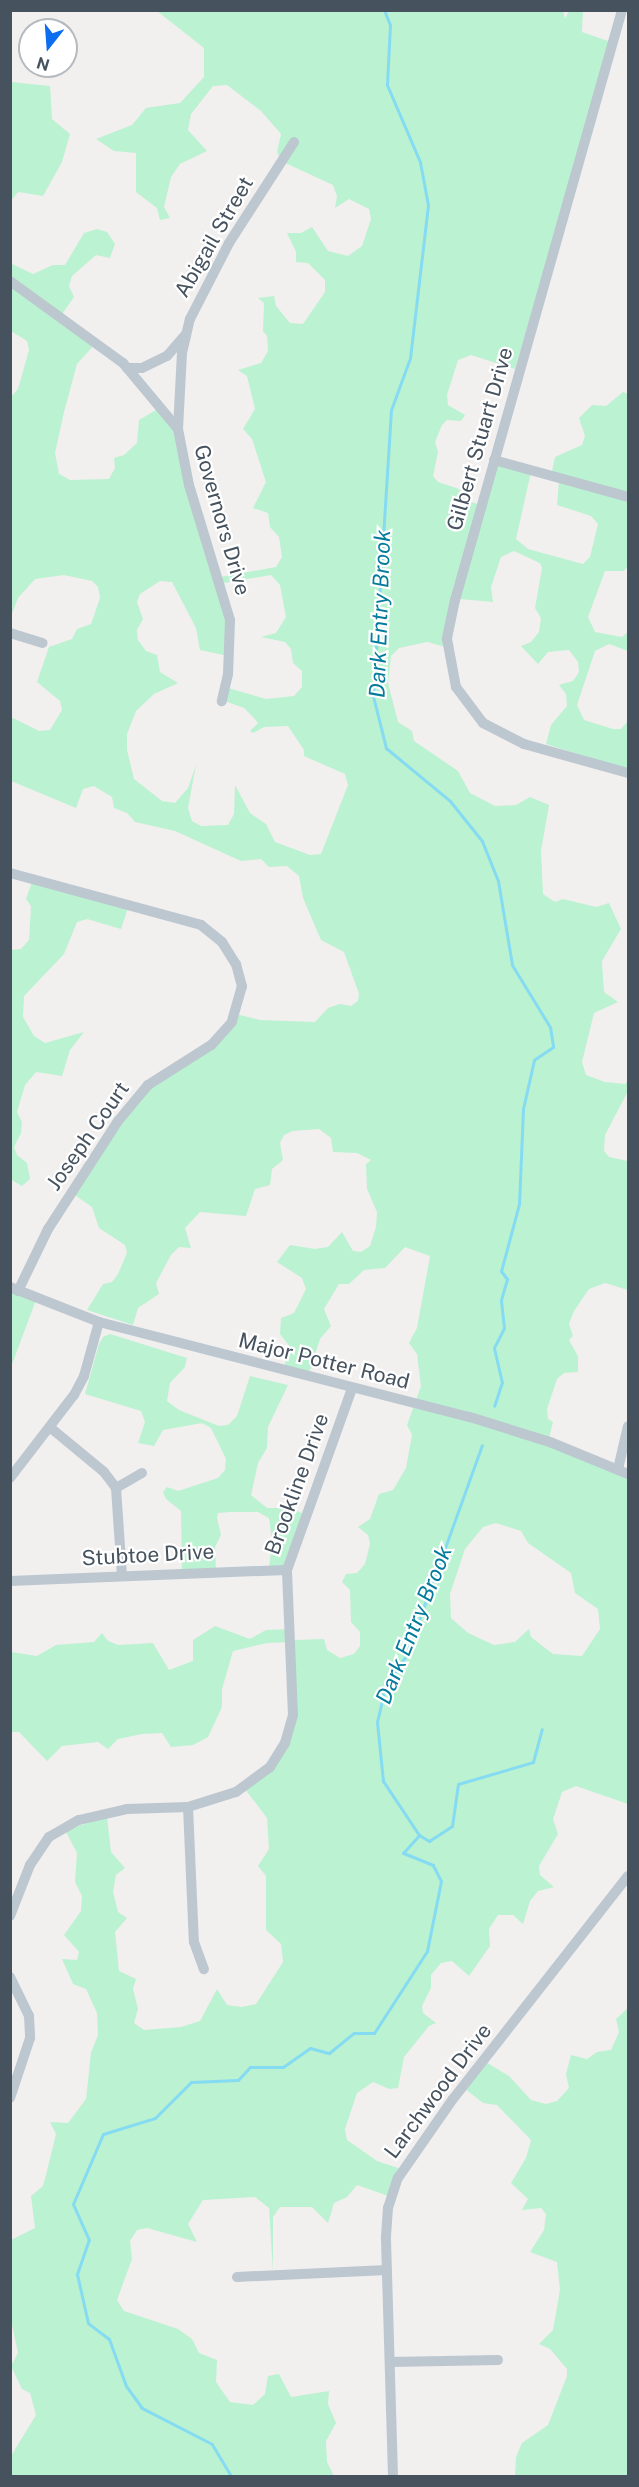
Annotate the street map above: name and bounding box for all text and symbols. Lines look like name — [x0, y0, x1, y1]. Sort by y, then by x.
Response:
north arrow — [18, 18, 78, 78]
text: N — [34, 53, 52, 75]
street label: Abigail Street — [169, 172, 259, 302]
street label: Gilbert Stuart Drive — [442, 344, 518, 534]
street label: Governors Drive — [188, 442, 256, 598]
water label: Dark Entry Brook — [364, 529, 396, 699]
street label: Joseph Court — [41, 1077, 135, 1195]
street label: Major Potter Road — [236, 1328, 412, 1394]
street label: Brookline Drive — [260, 1410, 334, 1558]
street label: Stubtoe Drive — [81, 1539, 215, 1571]
water label: Dark Entry Brook — [370, 1542, 458, 1708]
street label: Larchwood Drive — [379, 2019, 497, 2163]

